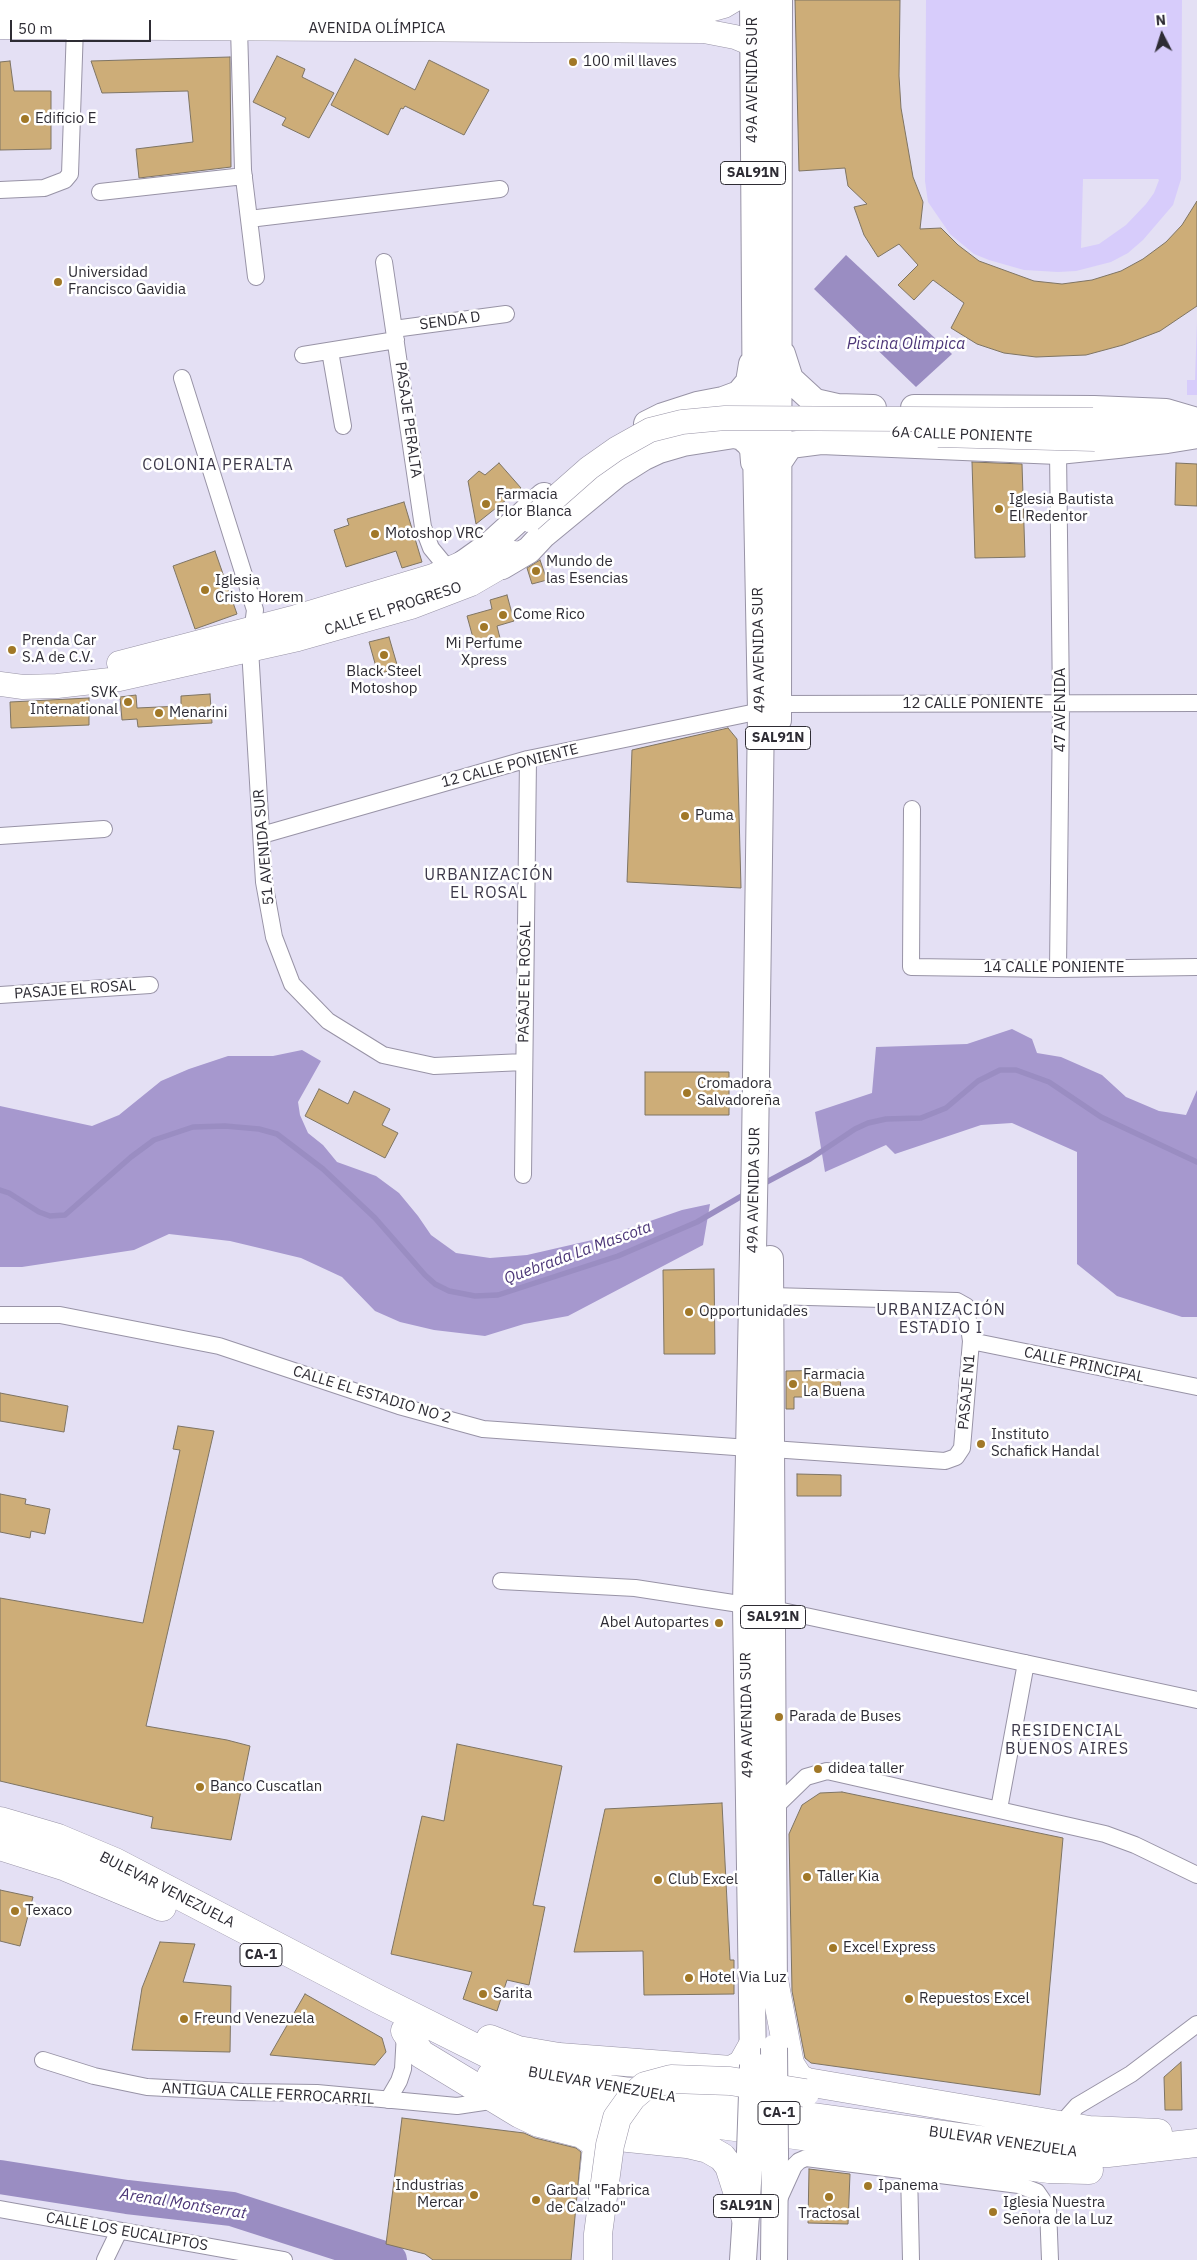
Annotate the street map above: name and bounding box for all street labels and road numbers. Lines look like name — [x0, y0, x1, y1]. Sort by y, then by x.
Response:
street label: 49A AVENIDA SUR — [744, 17, 762, 143]
street label: AVENIDA OLÍMPICA — [309, 20, 445, 38]
road number: SAL91N — [720, 162, 786, 184]
street label: SENDA D — [418, 308, 482, 334]
street label: PASAJE PERALTA — [391, 361, 425, 479]
street label: 6A CALLE PONIENTE — [891, 424, 1033, 446]
street label: CALLE EL PROGRESO — [322, 578, 464, 640]
street label: 49A AVENIDA SUR — [749, 587, 769, 713]
street label: 47 AVENIDA — [1052, 668, 1070, 752]
street label: 12 CALLE PONIENTE — [903, 695, 1043, 713]
road number: SAL91N — [746, 726, 810, 750]
street label: 12 CALLE PONIENTE — [440, 740, 580, 792]
street label: 51 AVENIDA SUR — [250, 788, 278, 906]
street label: PASAJE EL ROSAL — [515, 921, 535, 1043]
street label: 14 CALLE PONIENTE — [984, 959, 1124, 977]
street label: PASAJE EL ROSAL — [13, 977, 137, 1003]
street label: 49A AVENIDA SUR — [744, 1127, 764, 1253]
street label: CALLE PRINCIPAL — [1022, 1343, 1146, 1387]
street label: PASAJE N1 — [955, 1353, 979, 1431]
street label: CALLE EL ESTADIO NO 2 — [291, 1362, 453, 1428]
road number: SAL91N — [740, 1605, 806, 1628]
street label: 49A AVENIDA SUR — [737, 1652, 757, 1778]
street label: BULEVAR VENEZUELA — [96, 1848, 238, 1932]
road number: CA-1 — [240, 1944, 282, 1966]
street label: BULEVAR VENEZUELA — [527, 2063, 677, 2107]
street label: ANTIGUA CALLE FERROCARRIL — [161, 2079, 375, 2109]
road number: CA-1 — [758, 2102, 800, 2124]
street label: BULEVAR VENEZUELA — [928, 2123, 1078, 2161]
road number: SAL91N — [714, 2194, 778, 2218]
street label: CALLE LOS EUCALIPTOS — [45, 2209, 209, 2255]

